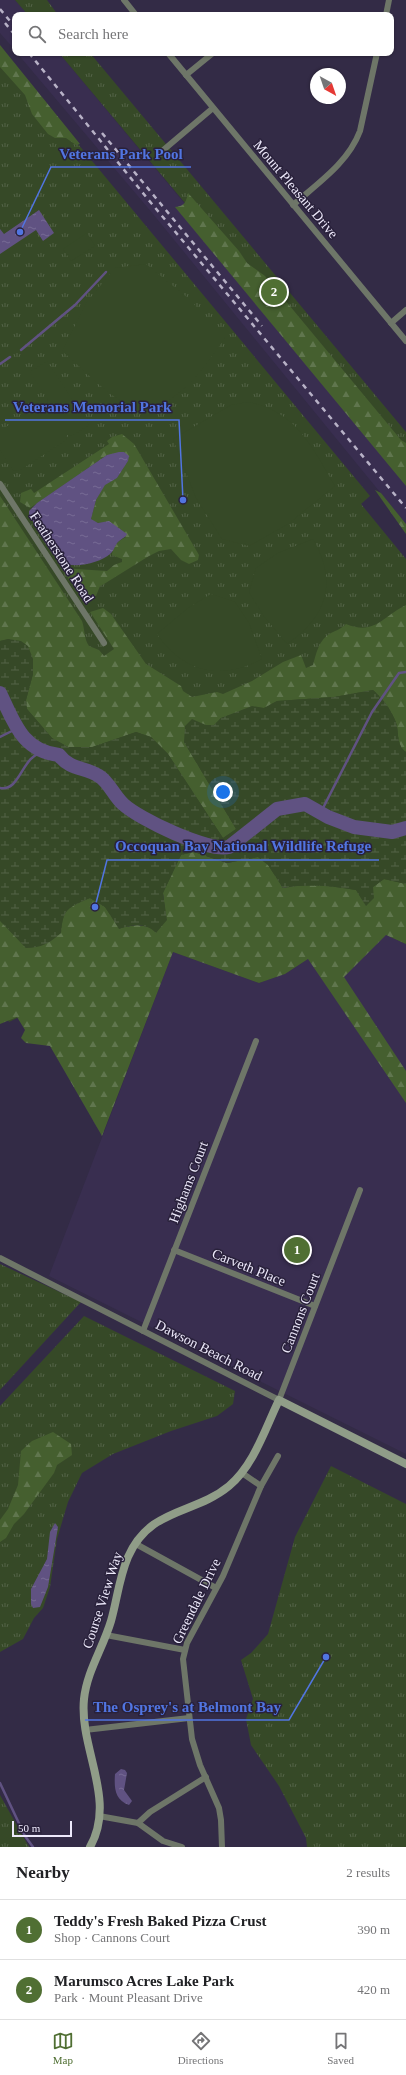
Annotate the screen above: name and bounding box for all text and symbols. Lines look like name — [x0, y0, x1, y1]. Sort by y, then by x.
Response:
search box — [12, 12, 394, 56]
icon: search — [26, 23, 48, 45]
text: Search here — [58, 26, 128, 42]
north arrow — [310, 68, 346, 104]
street label: Mount Pleasant Drive — [250, 137, 341, 241]
callout: Veterans Park Pool — [51, 140, 191, 167]
text: Veterans Park Pool — [59, 146, 183, 162]
pin: 2 — [261, 277, 287, 307]
callout: Veterans Memorial Park — [5, 393, 179, 420]
text: Veterans Memorial Park — [13, 399, 172, 415]
street label: Featherstone Road — [27, 509, 96, 605]
your location — [213, 782, 233, 802]
callout: Occoquan Bay National Wildlife Refuge — [107, 833, 379, 860]
text: Occoquan Bay National Wildlife Refuge — [115, 838, 371, 854]
street label: Highams Court — [166, 1139, 211, 1225]
pin: 1 — [284, 1235, 310, 1265]
street label: Carveth Place — [210, 1246, 288, 1289]
street label: Cannons Court — [278, 1271, 323, 1355]
street label: Dawson Beach Road — [153, 1317, 264, 1384]
street label: Course View Way — [80, 1550, 125, 1650]
street label: Greendale Drive — [169, 1556, 224, 1646]
callout: The Osprey's at Belmont Bay — [85, 1693, 289, 1720]
text: The Osprey's at Belmont Bay — [93, 1699, 282, 1715]
scale bar — [12, 1819, 72, 1838]
text: 50 m — [18, 1822, 40, 1834]
text: Nearby — [16, 1863, 70, 1882]
text: 2 results — [346, 1865, 390, 1880]
text: Teddy's Fresh Baked Pizza Crust — [54, 1913, 267, 1929]
text: 1 — [26, 1922, 32, 1937]
text: 390 m — [357, 1922, 390, 1937]
text: Shop · Cannons Court — [54, 1930, 170, 1945]
text: Marumsco Acres Lake Park — [54, 1973, 234, 1989]
text: 2 — [26, 1982, 32, 1997]
text: 420 m — [357, 1982, 390, 1997]
text: Park · Mount Pleasant Drive — [54, 1990, 203, 2005]
tab: Map — [52, 2030, 74, 2066]
tab: Directions — [178, 2030, 223, 2066]
tab: Saved — [327, 2030, 354, 2066]

